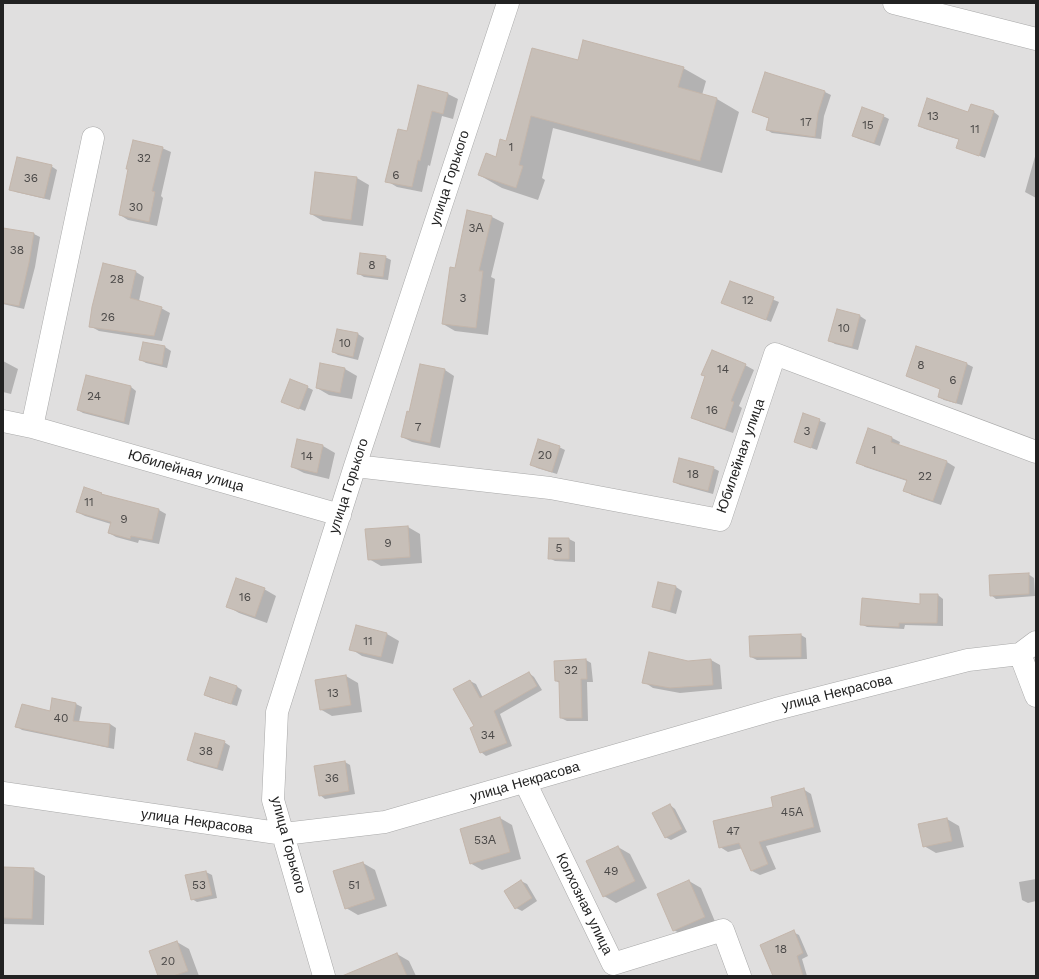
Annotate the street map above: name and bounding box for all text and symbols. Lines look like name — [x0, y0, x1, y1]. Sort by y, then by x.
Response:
house number: 13 — [927, 109, 939, 123]
house number: 17 — [800, 115, 812, 129]
house number: 15 — [862, 118, 874, 132]
house number: 11 — [970, 122, 980, 136]
street label: улица Горького — [427, 128, 473, 228]
house number: 1 — [509, 140, 513, 154]
house number: 32 — [137, 151, 151, 165]
house number: 6 — [392, 168, 400, 182]
house number: 36 — [24, 171, 38, 185]
house number: 30 — [129, 200, 143, 214]
house number: 3А — [469, 221, 483, 235]
house number: 38 — [10, 243, 24, 257]
house number: 8 — [368, 258, 376, 272]
house number: 28 — [110, 272, 124, 286]
house number: 3 — [460, 291, 466, 305]
house number: 12 — [742, 293, 754, 307]
house number: 26 — [101, 310, 115, 324]
house number: 10 — [838, 321, 850, 335]
house number: 10 — [339, 336, 351, 350]
house number: 8 — [917, 358, 925, 372]
house number: 14 — [717, 362, 729, 376]
house number: 6 — [949, 373, 957, 387]
house number: 24 — [87, 389, 101, 403]
street label: Юбилейная улица — [714, 396, 768, 516]
house number: 16 — [706, 403, 718, 417]
house number: 7 — [415, 420, 421, 434]
house number: 3 — [804, 424, 810, 438]
street label: улица Горького — [326, 436, 372, 536]
house number: 1 — [872, 443, 876, 457]
street label: Юбилейная улица — [126, 446, 246, 496]
house number: 20 — [538, 448, 552, 462]
house number: 14 — [301, 449, 313, 463]
house number: 18 — [687, 467, 699, 481]
house number: 22 — [918, 469, 932, 483]
house number: 11 — [84, 495, 94, 509]
house number: 9 — [120, 512, 128, 526]
house number: 9 — [384, 536, 392, 550]
house number: 5 — [556, 541, 562, 555]
house number: 16 — [239, 590, 251, 604]
house number: 11 — [363, 634, 373, 648]
house number: 32 — [564, 663, 578, 677]
street label: улица Некрасова — [780, 671, 894, 715]
house number: 13 — [327, 686, 339, 700]
house number: 40 — [54, 711, 68, 725]
house number: 34 — [481, 728, 495, 742]
house number: 38 — [199, 744, 213, 758]
street label: улица Некрасова — [468, 758, 582, 806]
house number: 36 — [325, 771, 339, 785]
street label: улица Горького — [267, 795, 309, 895]
house number: 45А — [781, 805, 803, 819]
street label: улица Некрасова — [140, 806, 254, 838]
house number: 47 — [726, 824, 740, 838]
house number: 53А — [474, 833, 496, 847]
street label: Колхозная улица — [552, 850, 616, 958]
house number: 49 — [604, 864, 618, 878]
house number: 53 — [192, 878, 206, 892]
house number: 51 — [348, 878, 360, 892]
house number: 18 — [775, 942, 787, 956]
house number: 20 — [161, 954, 175, 968]

